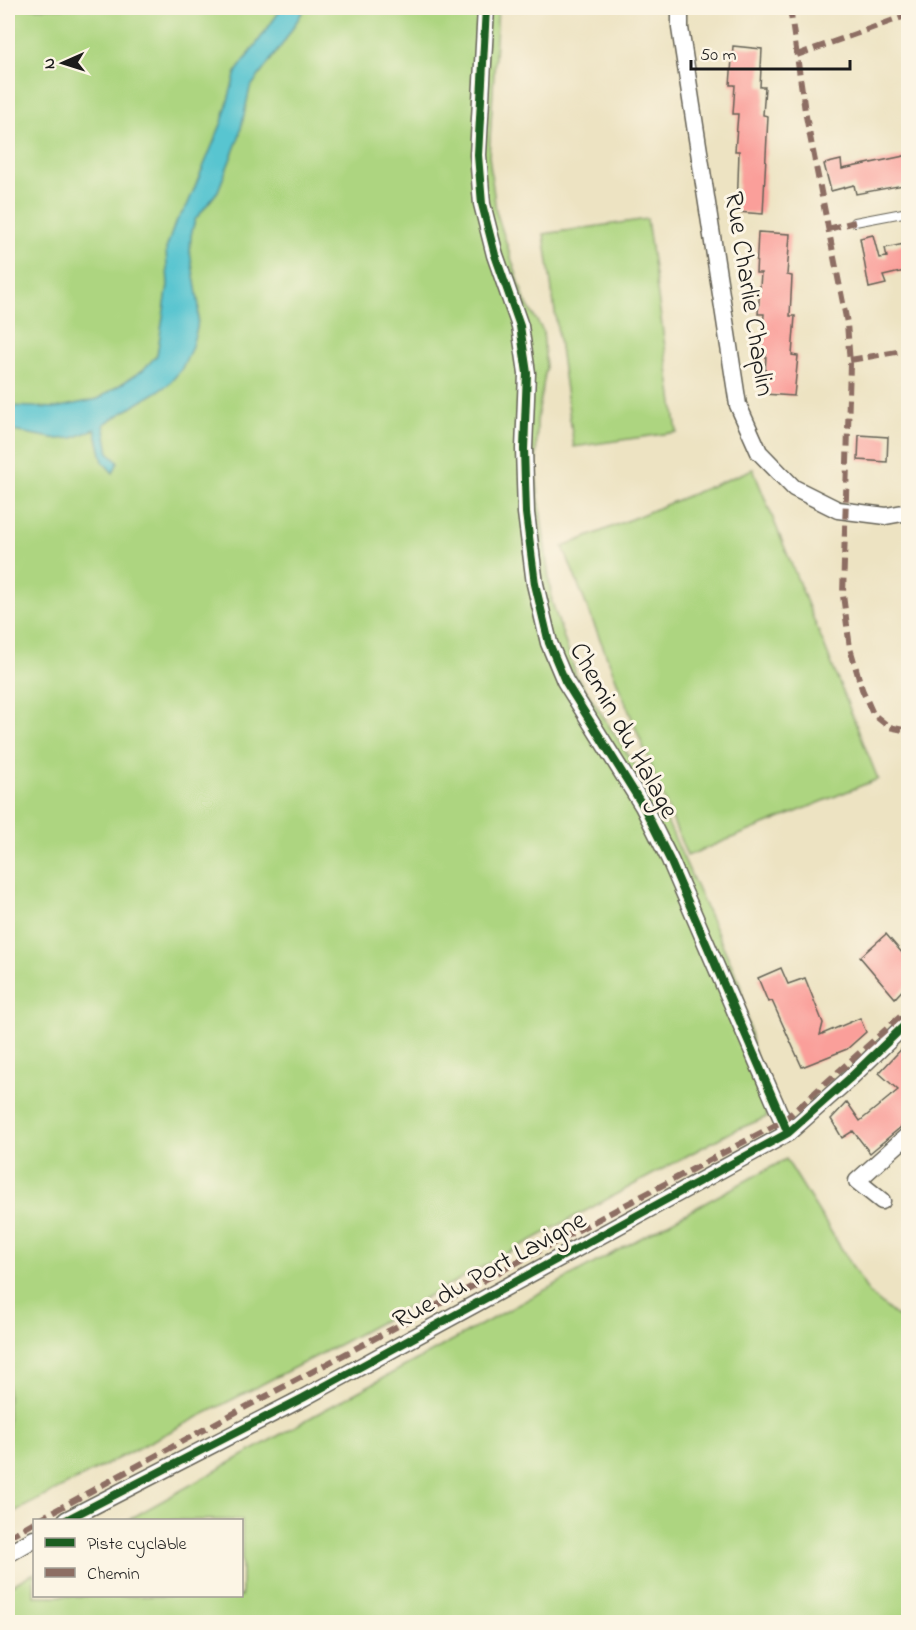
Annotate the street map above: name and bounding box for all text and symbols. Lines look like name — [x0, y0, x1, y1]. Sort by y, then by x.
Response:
north arrow — [33, 33, 93, 93]
scale bar — [691, 33, 850, 71]
text: 50 m — [700, 43, 737, 69]
text: N — [38, 57, 62, 70]
street label: Rue Charlie Chaplin — [713, 189, 783, 399]
street label: Chemin du Halage — [558, 636, 688, 827]
street label: Rue du Port Lavigne — [386, 1201, 595, 1340]
legend — [33, 1519, 243, 1597]
text: Piste cyclable — [87, 1532, 188, 1558]
text: Chemin — [87, 1562, 140, 1588]

